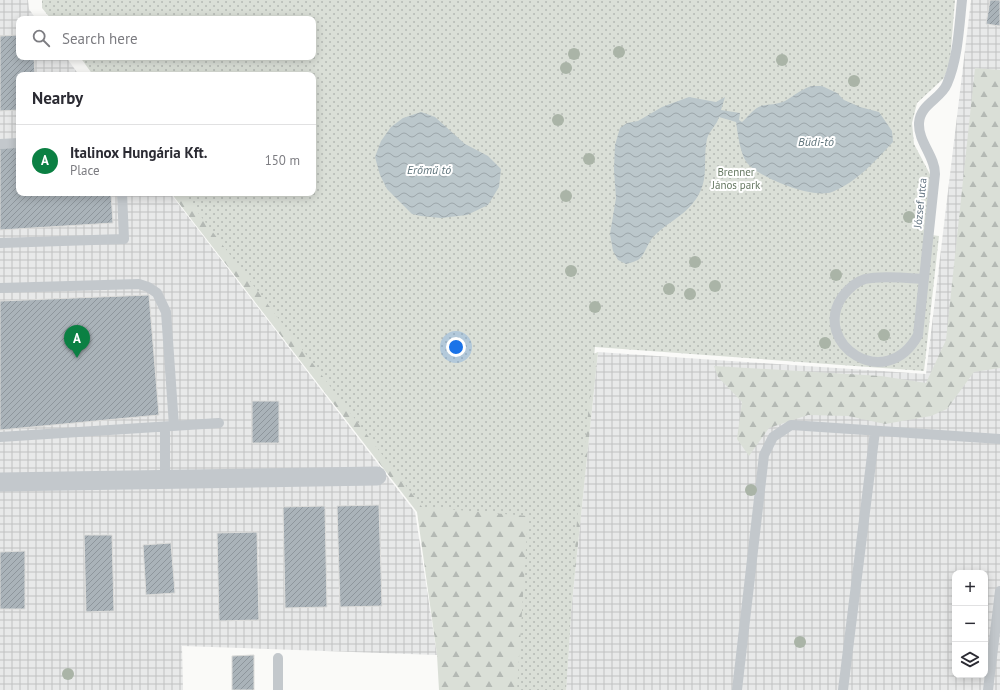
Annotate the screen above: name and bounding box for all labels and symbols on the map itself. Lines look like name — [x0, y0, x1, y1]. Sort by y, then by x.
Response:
water label: Büdi-tó — [798, 134, 834, 149]
water label: Erőmű tó — [407, 162, 451, 177]
park label: Brenner János park — [711, 165, 761, 192]
street label: József utca — [910, 177, 930, 230]
pin: A — [64, 325, 90, 358]
your location — [446, 337, 466, 357]

